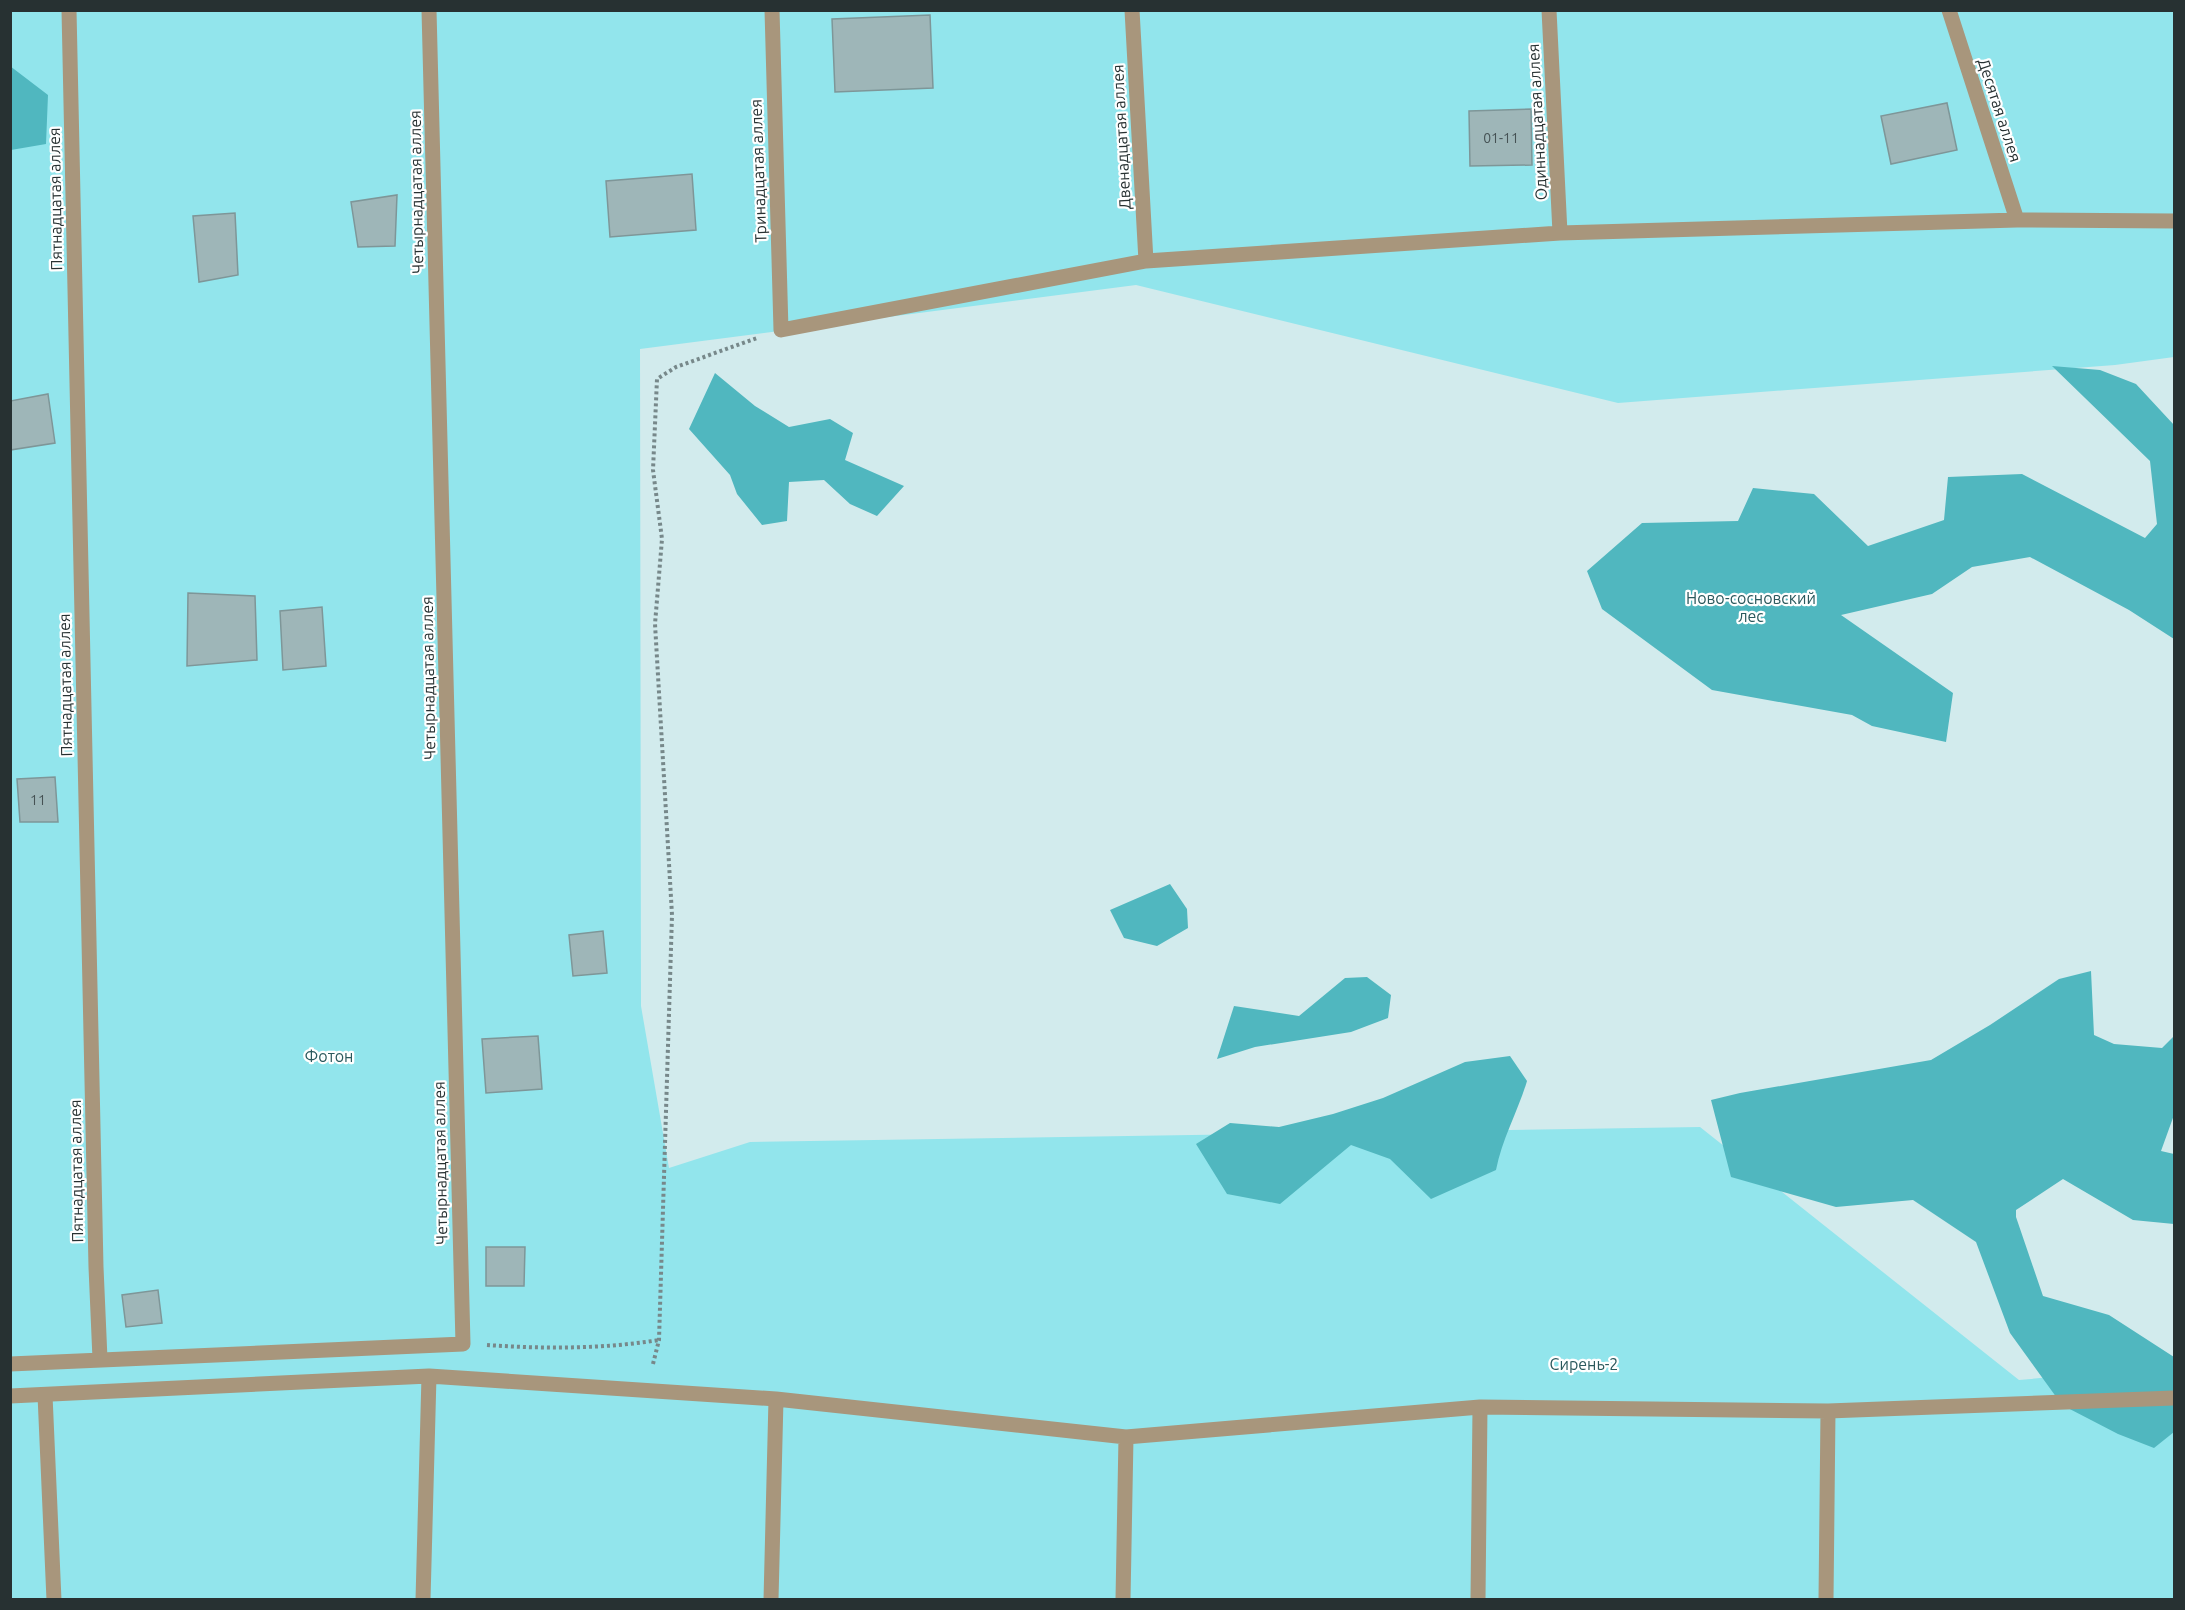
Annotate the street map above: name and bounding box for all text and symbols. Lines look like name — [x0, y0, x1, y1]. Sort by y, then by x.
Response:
street label: Одиннадцатая аллея — [1524, 43, 1550, 201]
street label: Десятая аллея — [1975, 56, 2025, 164]
street label: Двенадцатая аллея — [1108, 64, 1134, 210]
street label: Тринадцатая аллея — [746, 99, 770, 243]
street label: Четырнадцатая аллея — [406, 110, 426, 274]
street label: Пятнадцатая аллея — [45, 127, 65, 271]
house number: 01-11 — [1483, 130, 1519, 146]
park label: Ново-сосновский лес — [1686, 589, 1816, 625]
street label: Четырнадцатая аллея — [418, 596, 438, 760]
street label: Пятнадцатая аллея — [55, 613, 75, 757]
house number: 11 — [30, 792, 46, 808]
park label: Фотон — [305, 1047, 353, 1065]
street label: Четырнадцатая аллея — [430, 1081, 450, 1245]
street label: Пятнадцатая аллея — [66, 1099, 86, 1243]
park label: Сирень-2 — [1550, 1355, 1618, 1373]

